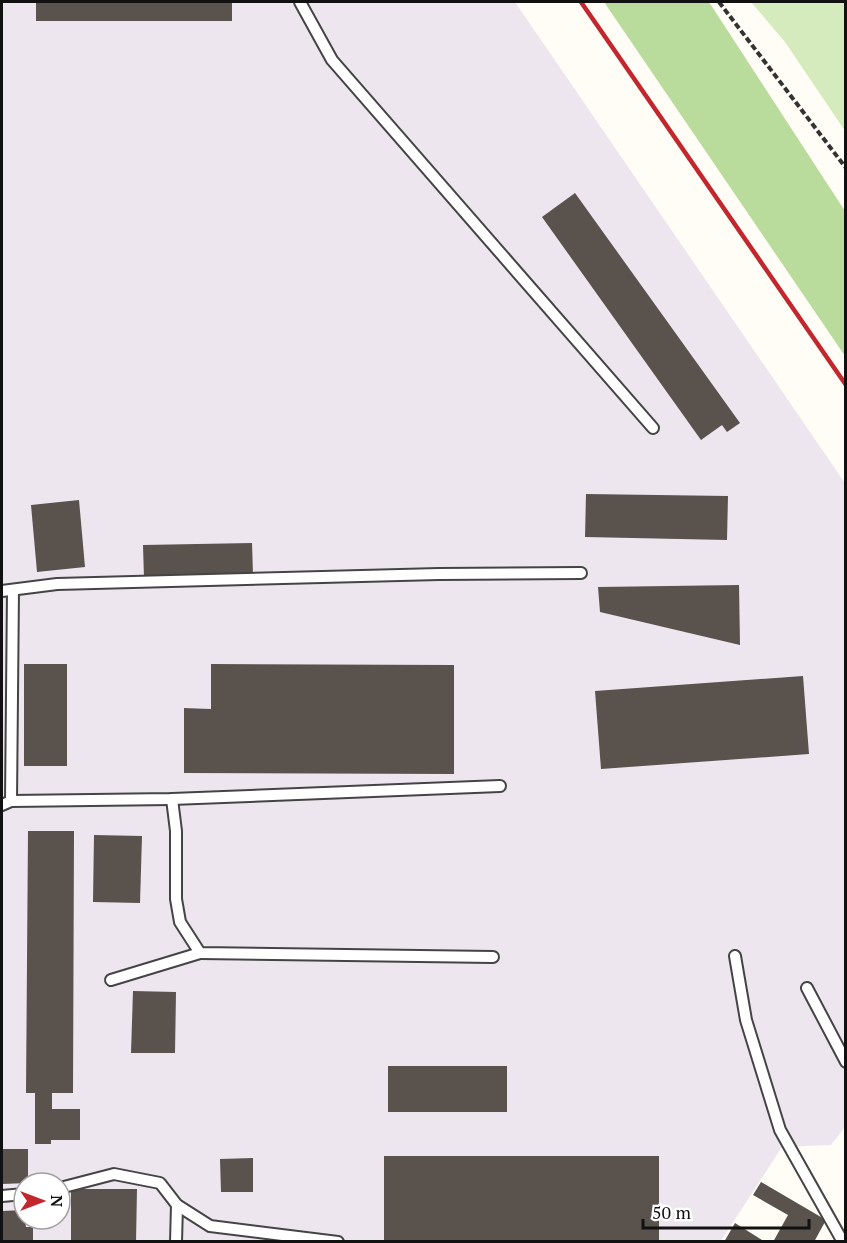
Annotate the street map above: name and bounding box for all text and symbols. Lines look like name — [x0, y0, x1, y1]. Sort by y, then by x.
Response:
north arrow — [12, 1171, 72, 1231]
scale bar — [643, 1192, 810, 1230]
text: N — [46, 1195, 68, 1207]
text: 50 m — [652, 1200, 692, 1224]

